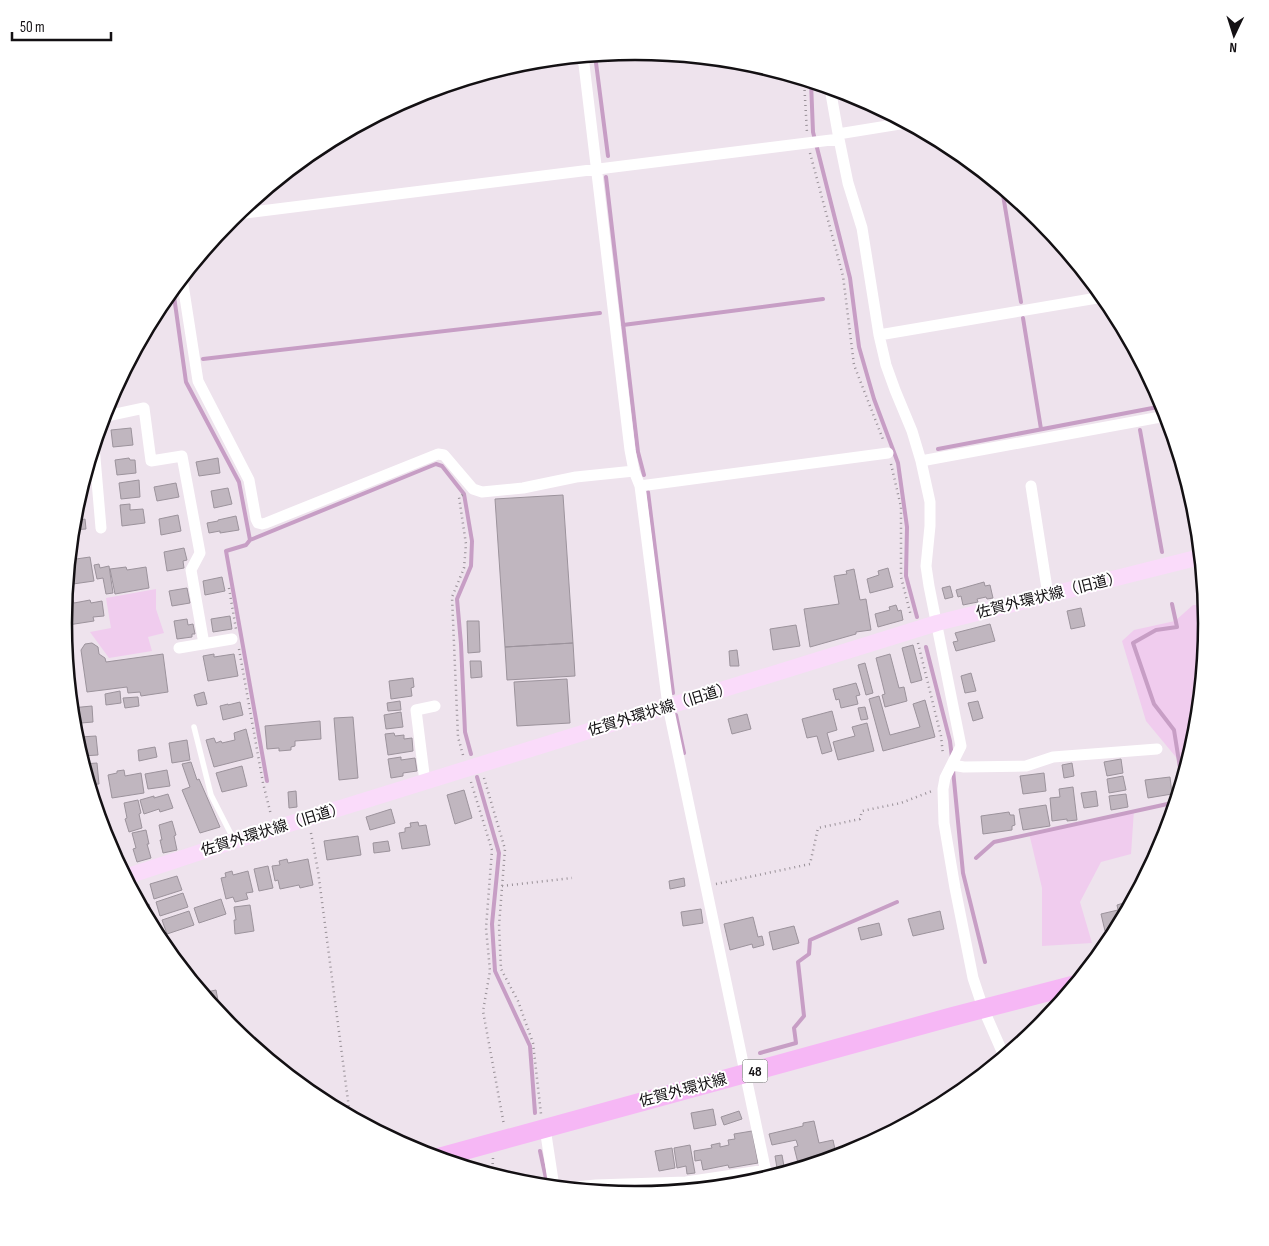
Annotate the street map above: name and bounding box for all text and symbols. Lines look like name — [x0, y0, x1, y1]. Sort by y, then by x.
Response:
scale bar — [12, 10, 111, 42]
north arrow — [1209, 10, 1259, 60]
text: 50 m — [20, 18, 45, 37]
text: N — [1229, 39, 1237, 56]
street label: 佐賀外環状線（旧道） — [974, 568, 1124, 623]
street label: 佐賀外環状線（旧道） — [586, 678, 735, 740]
street label: 佐賀外環状線（旧道） — [199, 798, 348, 860]
road number: 48 — [742, 1060, 768, 1082]
street label: 佐賀外環状線 — [637, 1070, 729, 1111]

